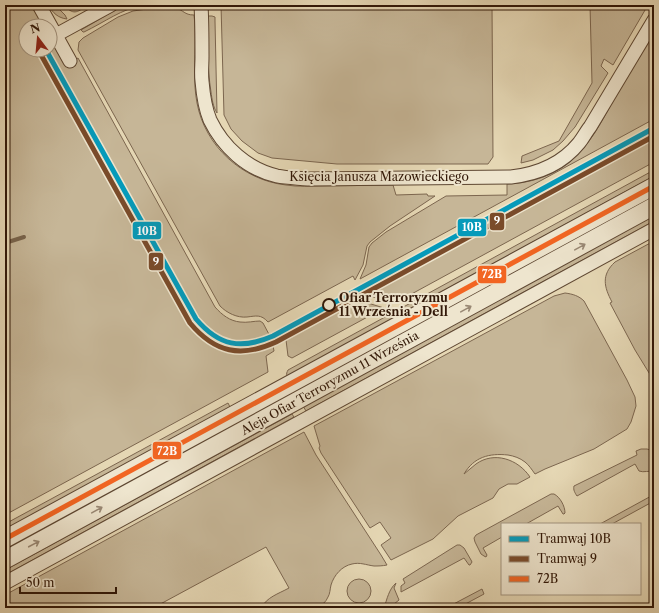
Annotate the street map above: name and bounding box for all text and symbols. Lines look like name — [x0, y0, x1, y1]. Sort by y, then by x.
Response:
north arrow — [18, 18, 58, 58]
text: N — [29, 20, 42, 36]
street label: Księcia Janusza Mazowieckiego — [289, 169, 469, 184]
line badge: 9 — [489, 212, 505, 231]
text: 9 — [494, 214, 501, 228]
line badge: 10B — [457, 218, 487, 237]
text: 10B — [462, 220, 482, 234]
line badge: 10B — [132, 221, 162, 240]
text: 10B — [137, 224, 157, 238]
one-way arrow — [574, 242, 586, 250]
line badge: 9 — [148, 252, 164, 271]
text: 9 — [153, 255, 160, 269]
line badge: 72B — [477, 265, 507, 284]
text: 72B — [482, 267, 502, 281]
place label: Ofiar Terroryzmu 11 Września - Dell — [339, 290, 448, 319]
marker: Ofiar Terroryzmu 11 Września - Dell — [322, 298, 336, 312]
one-way arrow — [460, 305, 472, 312]
street label: Aleja Ofiar Terroryzmu 11 Września — [237, 327, 422, 438]
line badge: 72B — [152, 441, 182, 460]
text: 72B — [157, 444, 177, 458]
one-way arrow — [91, 505, 103, 513]
legend — [501, 523, 641, 595]
text: Tramwaj 10B — [537, 531, 611, 546]
one-way arrow — [28, 540, 40, 547]
text: Tramwaj 9 — [537, 551, 597, 566]
scale bar — [20, 569, 116, 595]
text: 72B — [537, 571, 558, 586]
text: 50 m — [26, 575, 55, 590]

